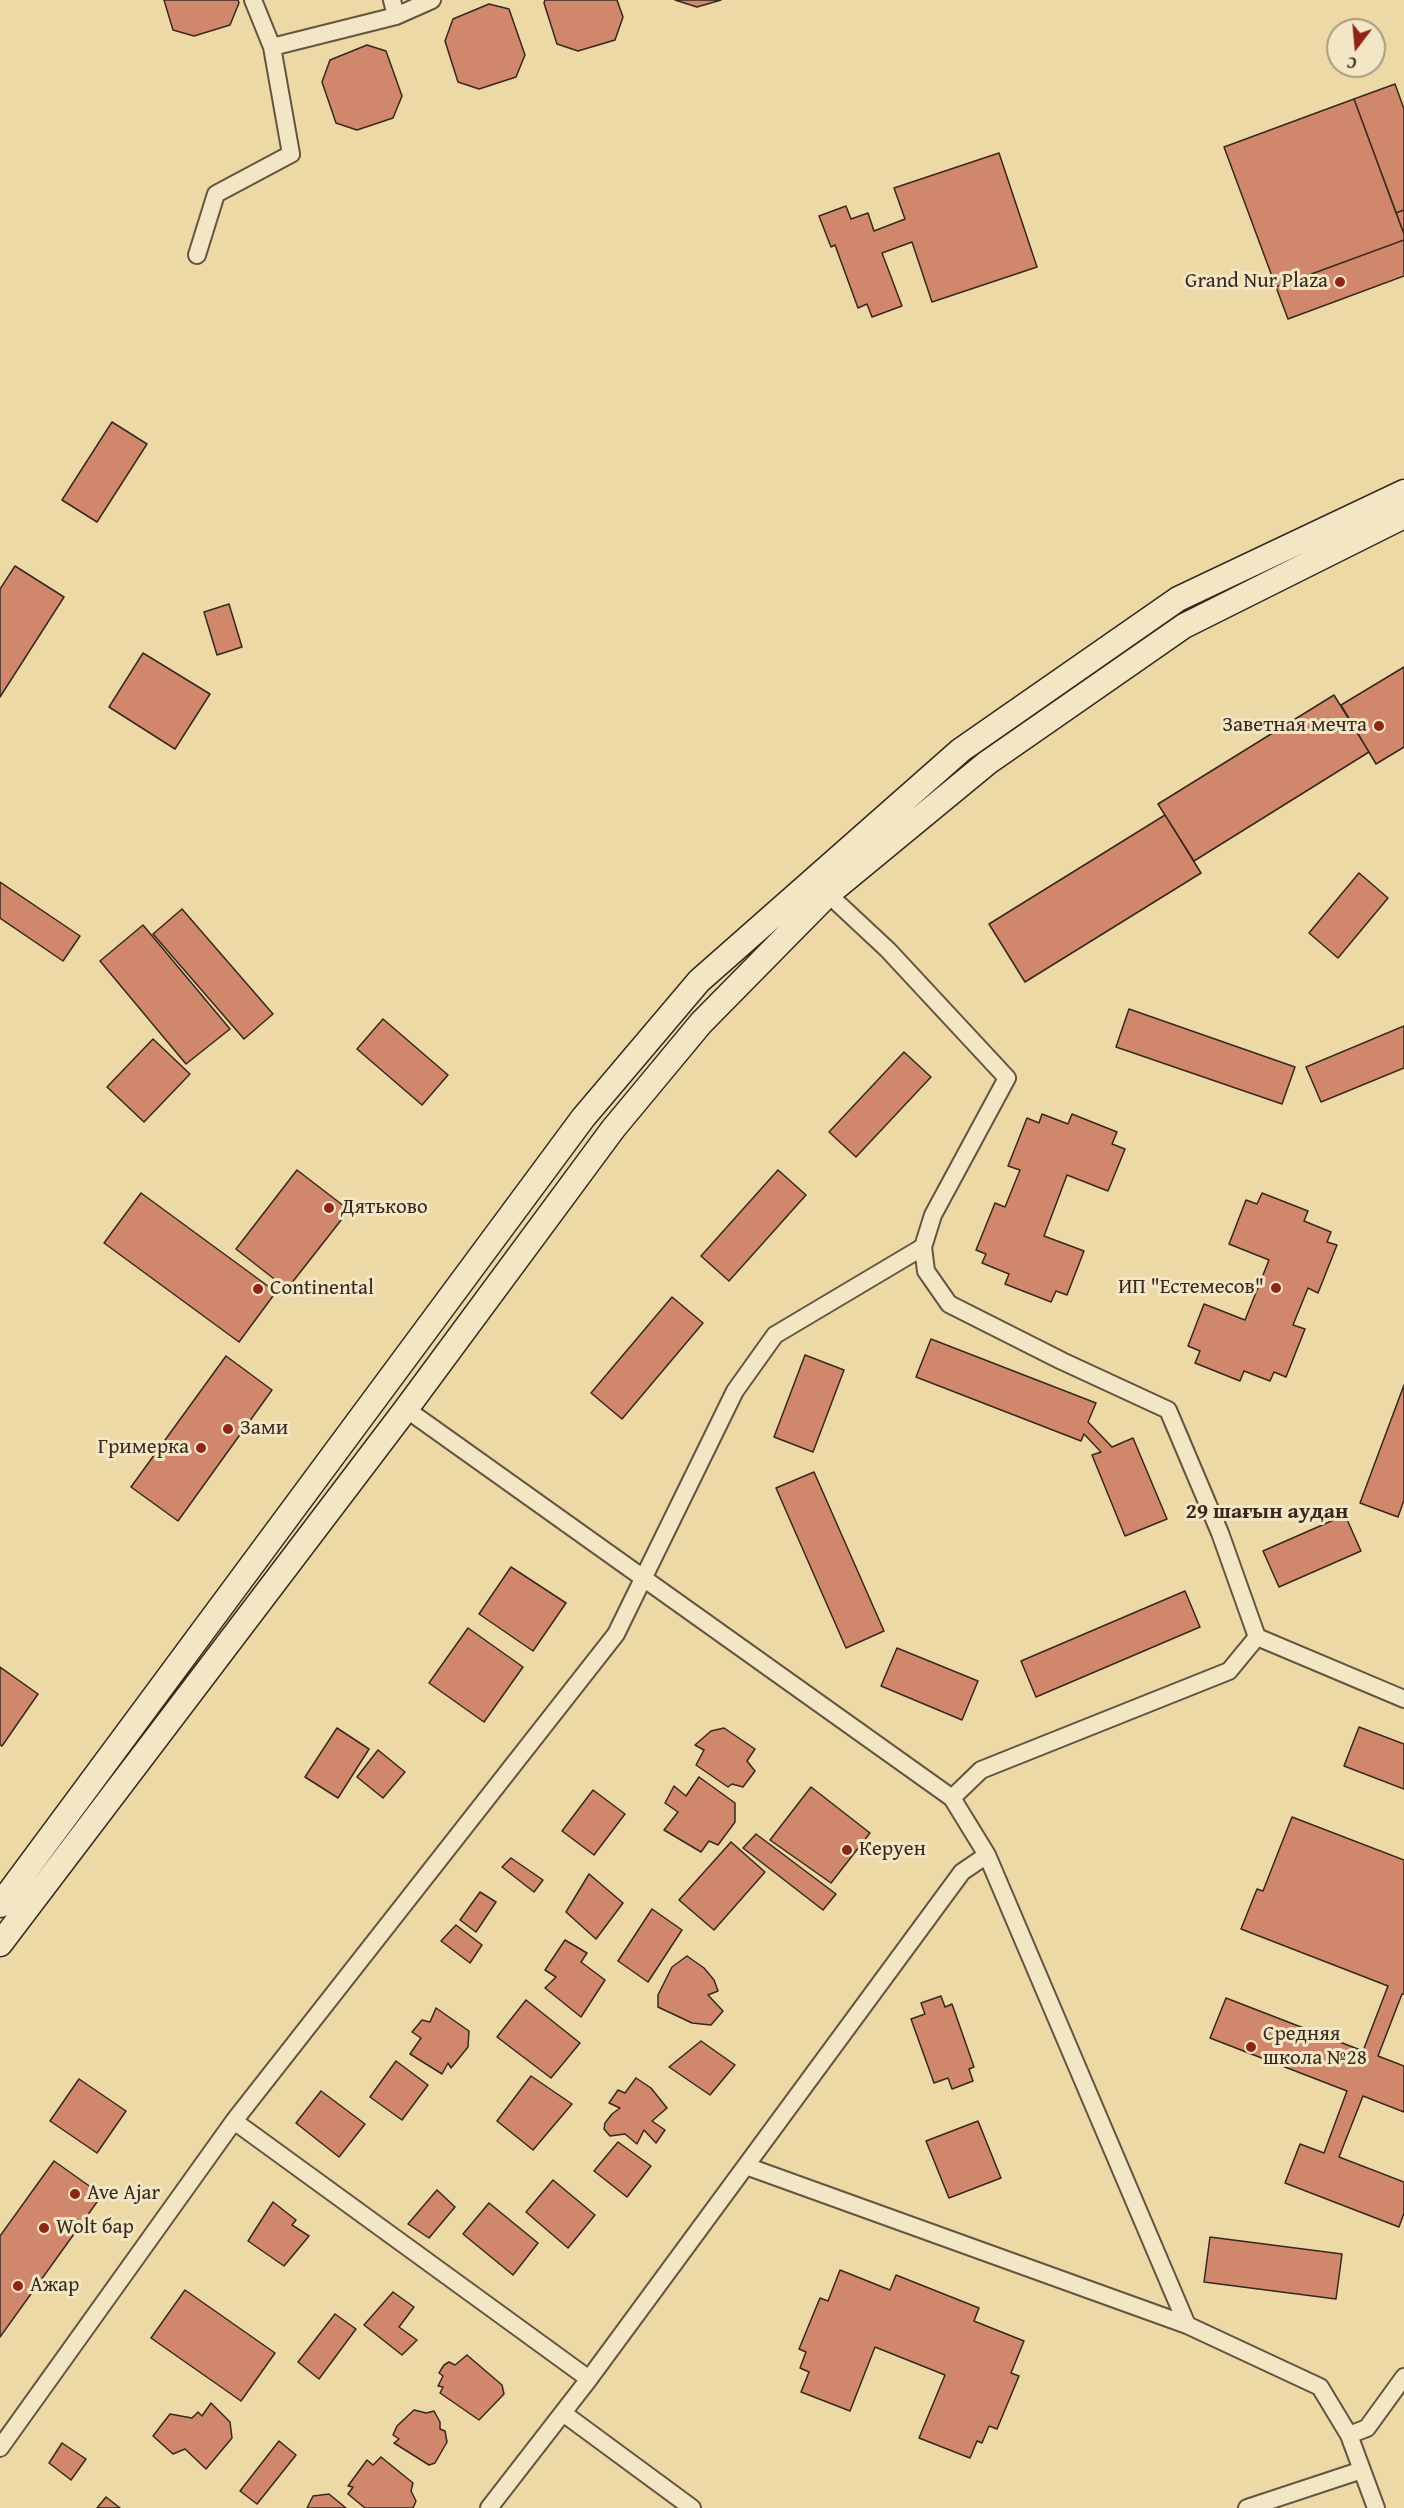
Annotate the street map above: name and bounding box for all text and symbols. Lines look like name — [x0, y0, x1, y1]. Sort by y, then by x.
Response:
north arrow — [1326, 18, 1386, 78]
text: С — [1344, 51, 1359, 76]
place label: Grand Nur Plaza — [1185, 269, 1328, 295]
marker: Grand Nur Plaza — [1333, 275, 1347, 289]
place label: Заветная мечта — [1222, 713, 1367, 739]
marker: Заветная мечта — [1372, 719, 1386, 733]
place label: Дятьково — [341, 1195, 428, 1221]
marker: Дятьково — [322, 1201, 336, 1215]
place label: ИП "Естемесов" — [1118, 1275, 1264, 1301]
place label: Continental — [270, 1276, 374, 1302]
marker: ИП "Естемесов" — [1269, 1281, 1283, 1295]
marker: Continental — [251, 1282, 265, 1296]
place label: Зами — [240, 1416, 288, 1442]
marker: Зами — [221, 1422, 235, 1436]
place label: Гримерка — [98, 1435, 189, 1461]
marker: Гримерка — [194, 1441, 208, 1455]
district label: 29 шағын аудан — [1185, 1499, 1349, 1525]
place label: Керуен — [859, 1837, 926, 1863]
marker: Керуен — [840, 1843, 854, 1857]
place label: Средняя школа №28 — [1263, 2022, 1367, 2072]
marker: Средняя школа №28 — [1244, 2040, 1258, 2054]
place label: Ave Ajar — [87, 2181, 160, 2207]
marker: Ave Ajar — [68, 2187, 82, 2201]
place label: Wolt бар — [56, 2215, 134, 2241]
marker: Wolt бар — [37, 2221, 51, 2235]
place label: Ажар — [30, 2273, 79, 2299]
marker: Ажар — [11, 2279, 25, 2293]

